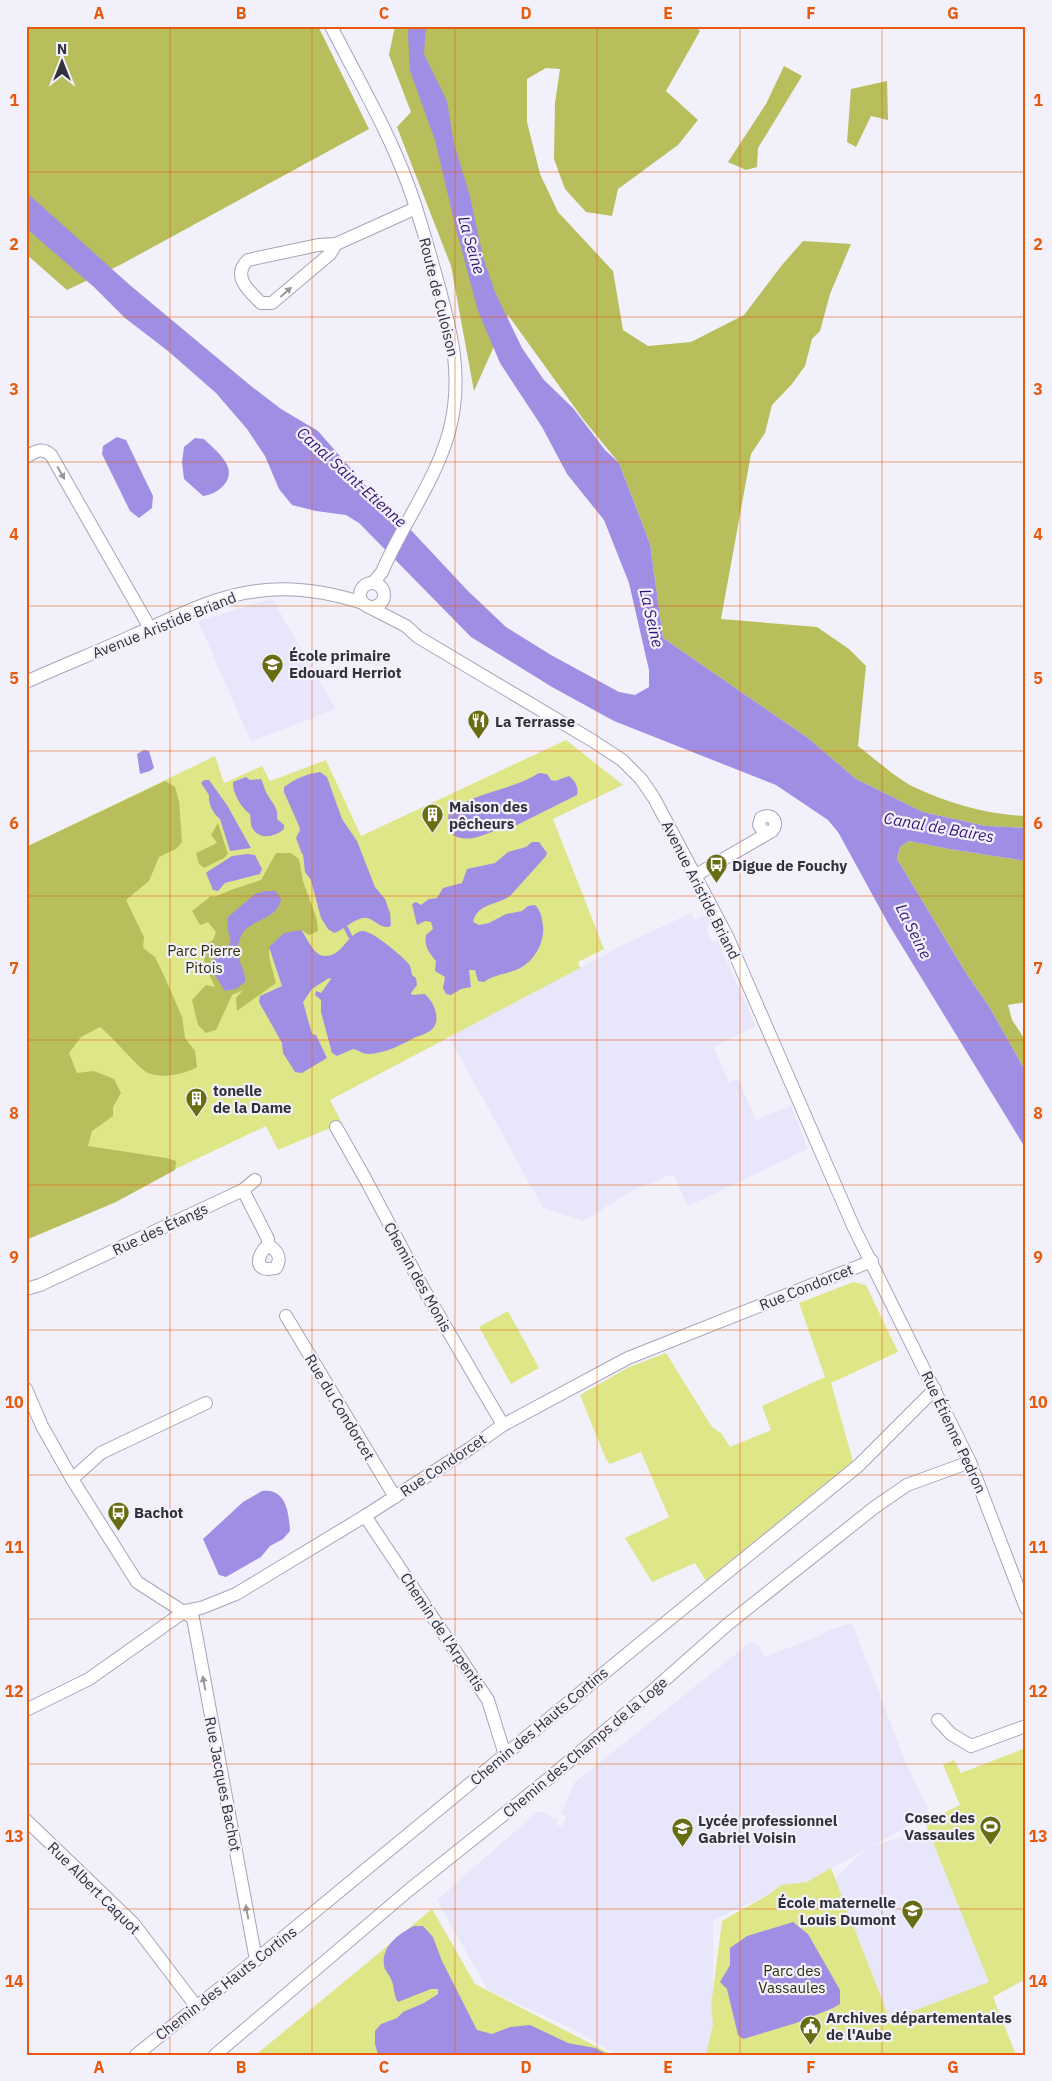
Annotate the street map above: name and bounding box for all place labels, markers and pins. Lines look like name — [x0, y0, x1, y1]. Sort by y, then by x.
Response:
place label: École primaire Edouard Herriot — [289, 646, 402, 682]
school or university icon: École primaire Edouard Herriot — [261, 652, 285, 683]
restaurant icon: La Terrasse — [467, 709, 491, 740]
place label: La Terrasse — [495, 712, 575, 731]
place label: Maison des pêcheurs — [449, 797, 528, 833]
building icon: Maison des pêcheurs — [421, 803, 445, 834]
bus stop icon: Digue de Fouchy — [704, 853, 728, 884]
place label: Digue de Fouchy — [732, 856, 847, 875]
place label: tonelle de la Dame — [213, 1081, 292, 1117]
building icon: tonelle de la Dame — [185, 1087, 209, 1118]
bus stop icon: Bachot — [106, 1500, 130, 1531]
place label: Bachot — [134, 1503, 184, 1522]
place label: Cosec des Vassaules — [904, 1808, 975, 1844]
place label: Lycée professionnel Gabriel Voisin — [698, 1811, 838, 1847]
sports icon: Cosec des Vassaules — [979, 1814, 1003, 1845]
school or university icon: Lycée professionnel Gabriel Voisin — [670, 1817, 694, 1848]
place label: École maternelle Louis Dumont — [778, 1893, 896, 1929]
school or university icon: École maternelle Louis Dumont — [900, 1899, 924, 1930]
place label: Archives départementales de l'Aube — [826, 2008, 1012, 2044]
public building icon: Archives départementales de l'Aube — [798, 2014, 822, 2045]

